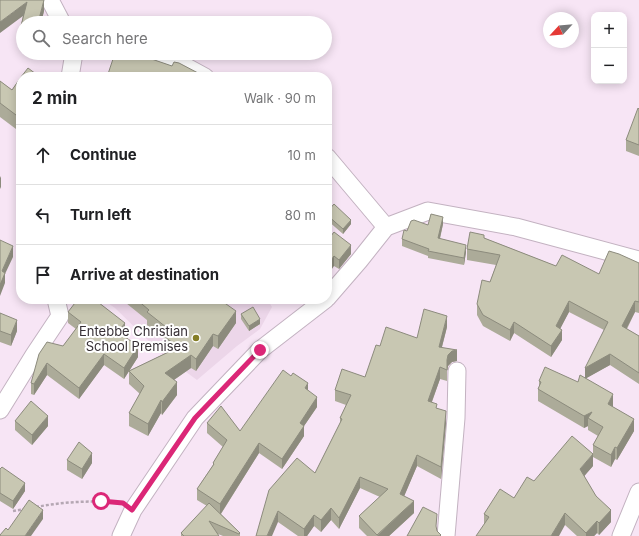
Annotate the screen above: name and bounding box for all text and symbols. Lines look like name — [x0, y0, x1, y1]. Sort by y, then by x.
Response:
north arrow — [543, 12, 579, 48]
map controls — [591, 12, 627, 84]
button: + — [591, 12, 627, 48]
search box — [16, 16, 332, 60]
icon: search — [30, 27, 52, 49]
text: Search here — [62, 29, 148, 48]
button: − — [591, 48, 627, 84]
text: 2 min — [32, 88, 77, 108]
text: Walk · 90 m — [244, 90, 316, 106]
icon: ahead — [32, 144, 54, 166]
text: Continue — [70, 145, 137, 164]
text: 10 m — [287, 147, 316, 163]
icon: left — [32, 204, 54, 226]
text: Turn left — [70, 205, 131, 224]
text: 80 m — [285, 207, 316, 223]
icon: arrive — [32, 264, 54, 286]
text: Arrive at destination — [70, 265, 219, 284]
place label: Entebbe Christian School Premises — [79, 323, 188, 354]
marker: Entebbe Christian School Premises — [191, 333, 201, 343]
route end — [251, 341, 269, 359]
route start — [92, 492, 110, 510]

